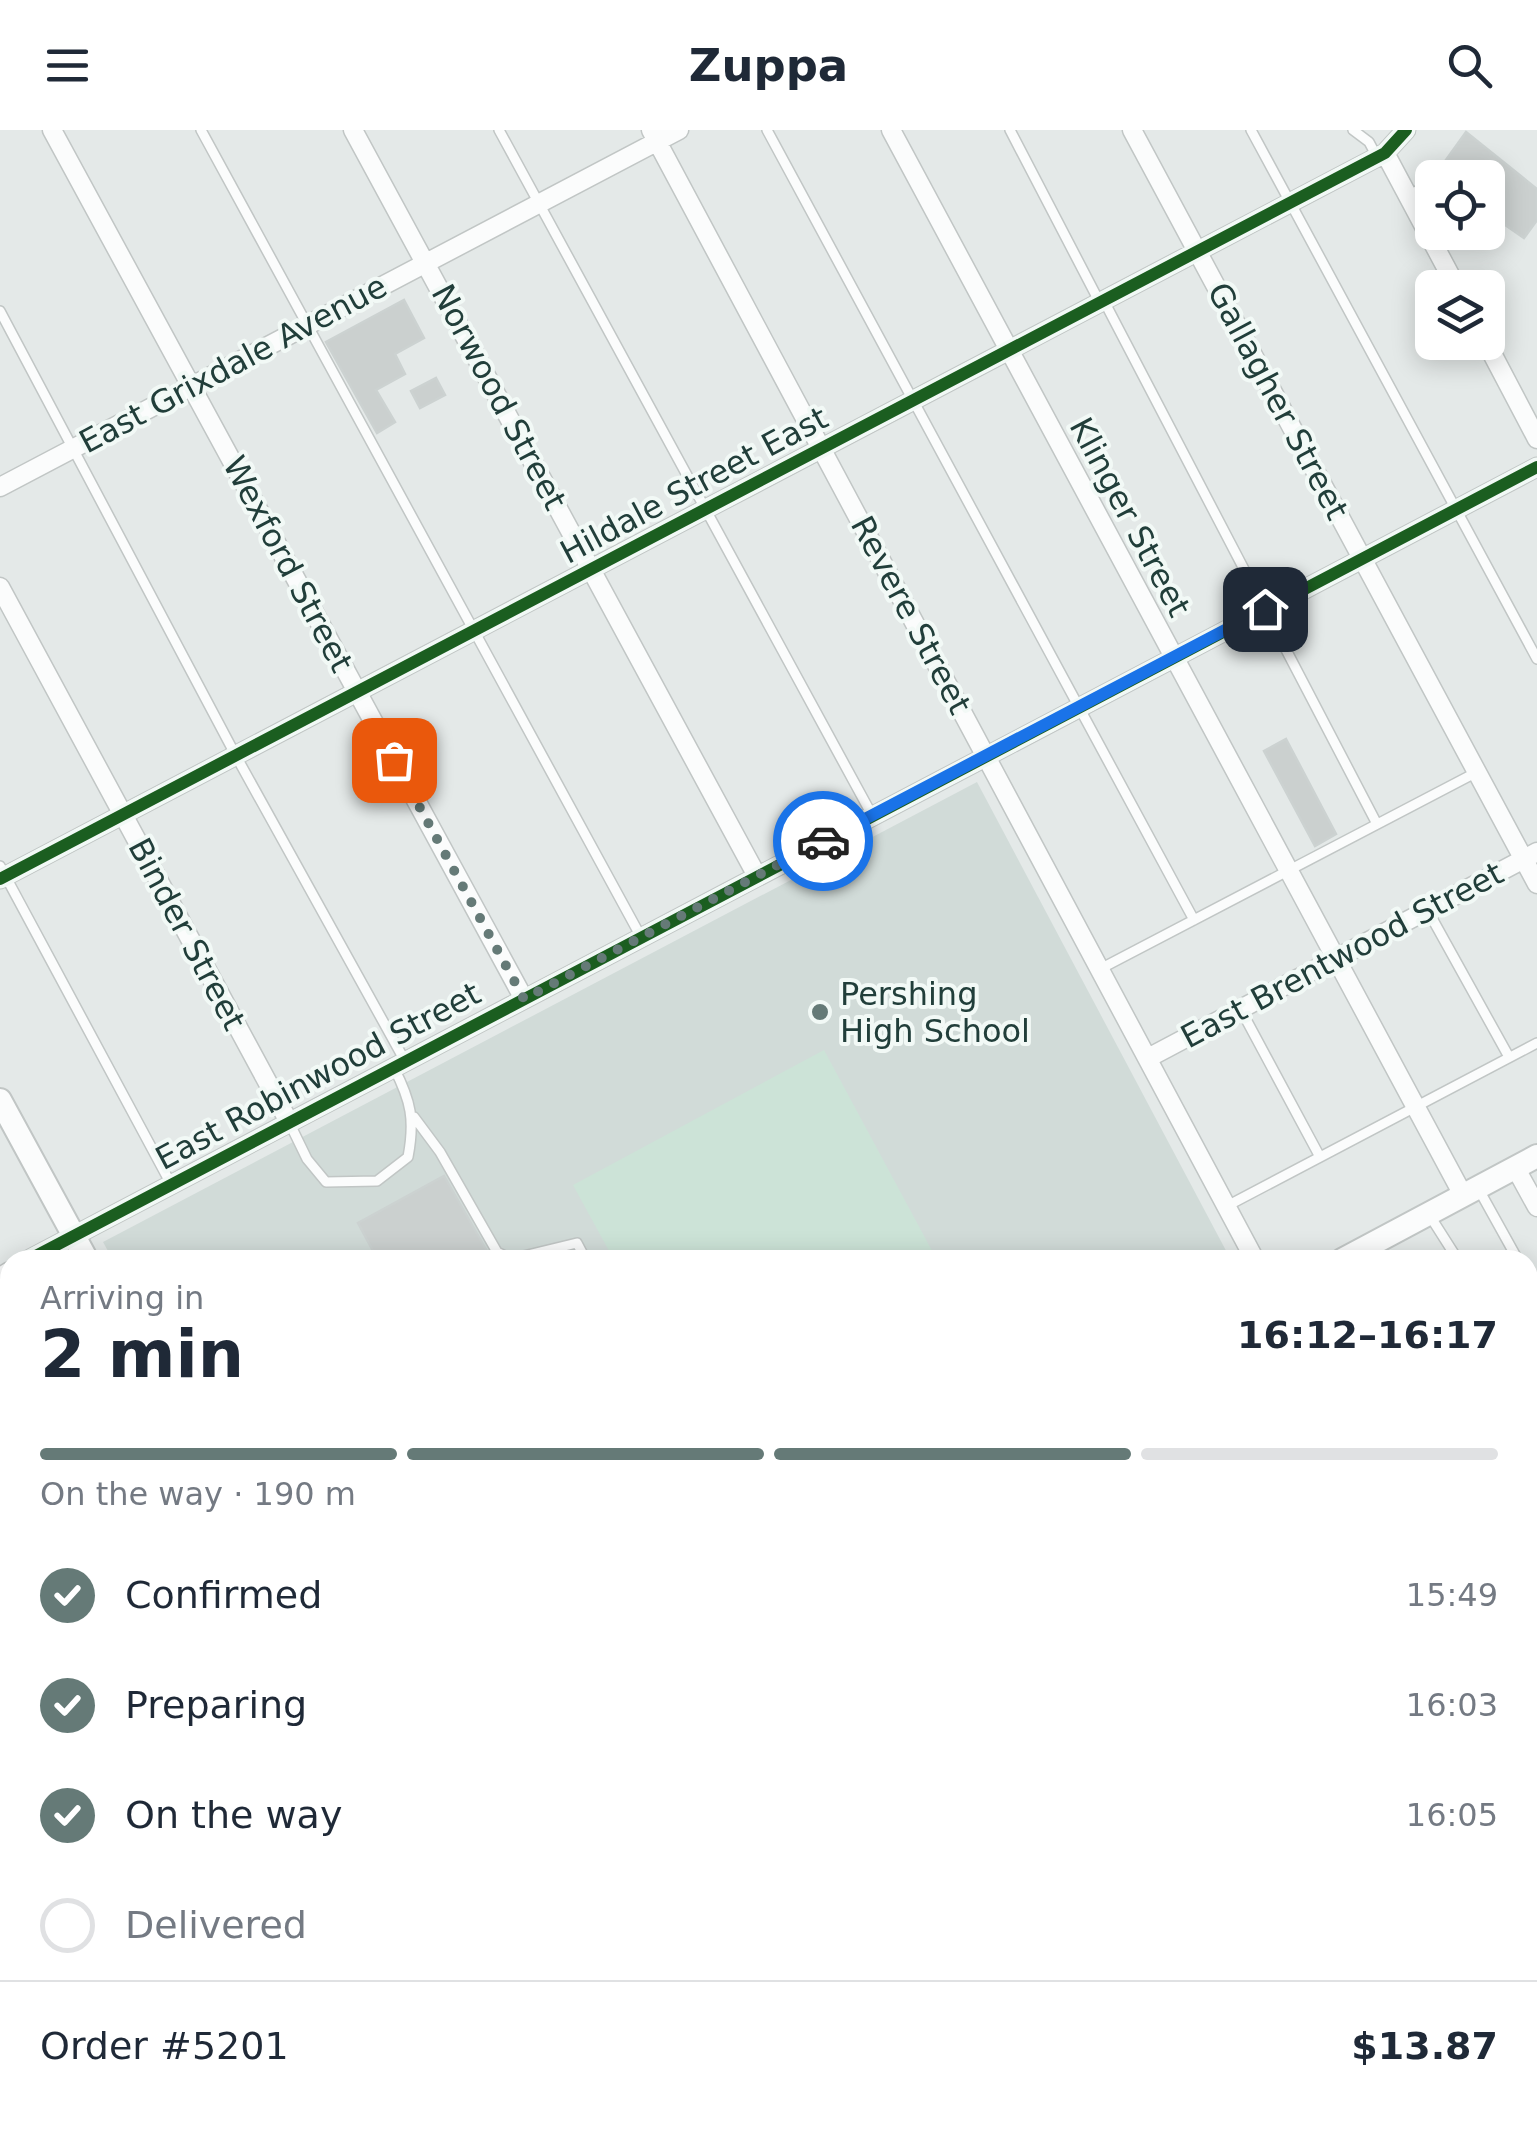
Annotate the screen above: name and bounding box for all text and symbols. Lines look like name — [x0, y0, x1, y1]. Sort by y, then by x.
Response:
icon: menu — [40, 38, 95, 93]
icon: search — [1442, 38, 1497, 93]
text: Zuppa — [689, 39, 848, 92]
map controls — [1415, 160, 1505, 360]
button: locate — [1415, 160, 1505, 250]
street label: East Grixdale Avenue — [73, 267, 393, 461]
button: layers — [1415, 270, 1505, 360]
street label: Gallagher Street — [1200, 276, 1356, 526]
street label: Norwood Street — [424, 278, 574, 516]
street label: Hildale Street East — [554, 399, 834, 571]
street label: Klinger Street — [1062, 411, 1198, 623]
street label: Wexford Street — [215, 450, 361, 678]
street label: Revere Street — [843, 510, 979, 720]
pin — [1223, 567, 1308, 652]
icon: home — [1238, 582, 1293, 637]
pin — [352, 718, 437, 803]
icon: bag — [367, 733, 422, 788]
courier — [773, 791, 873, 891]
icon: car — [796, 814, 851, 869]
street label: Binder Street — [121, 832, 253, 1036]
street label: East Brentwood Street — [1175, 854, 1509, 1056]
street label: East Robinwood Street — [149, 974, 487, 1178]
place label: Pershing High School — [840, 975, 1030, 1050]
marker: Pershing High School — [809, 1001, 831, 1023]
text: Arriving in — [40, 1279, 204, 1317]
text: 16:12–16:17 — [1237, 1313, 1498, 1357]
text: 2 min — [40, 1317, 244, 1392]
text: On the way · 190 m — [40, 1475, 356, 1513]
icon: check — [40, 1568, 95, 1623]
text: Confirmed — [125, 1573, 322, 1617]
text: 15:49 — [1406, 1576, 1498, 1614]
icon: check — [40, 1678, 95, 1733]
text: Preparing — [125, 1683, 307, 1727]
text: 16:03 — [1406, 1686, 1498, 1724]
icon: check — [40, 1788, 95, 1843]
text: On the way — [125, 1793, 342, 1837]
text: 16:05 — [1406, 1796, 1498, 1834]
text: Delivered — [125, 1903, 307, 1947]
text: Order #5201 — [40, 2024, 289, 2068]
text: $13.87 — [1351, 2024, 1498, 2068]

